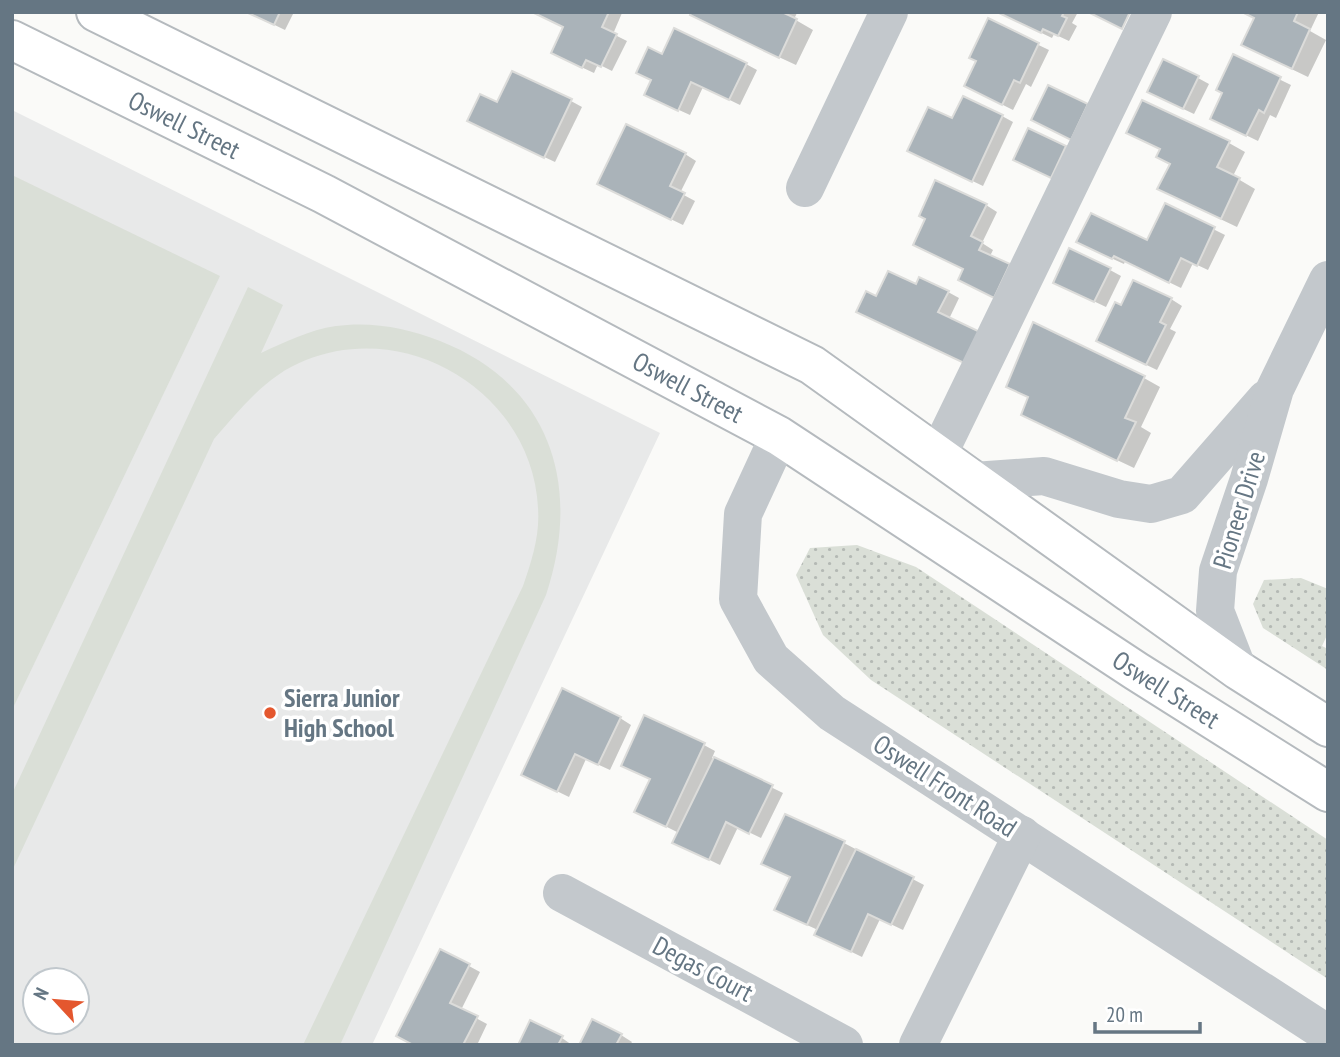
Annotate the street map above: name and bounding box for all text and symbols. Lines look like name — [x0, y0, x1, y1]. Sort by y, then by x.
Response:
street label: Oswell Street — [123, 83, 246, 166]
street label: Oswell Street — [627, 344, 749, 430]
street label: Pioneer Drive — [1205, 447, 1272, 573]
street label: Oswell Street — [1106, 643, 1226, 735]
place label: Sierra Junior High School — [284, 681, 400, 744]
marker: Sierra Junior High School — [262, 705, 278, 721]
street label: Oswell Front Road — [867, 727, 1023, 844]
street label: Degas Court — [647, 928, 759, 1009]
north arrow — [21, 966, 91, 1036]
text: N — [28, 984, 54, 1003]
scale bar — [1095, 990, 1200, 1034]
text: 20 m — [1106, 1001, 1143, 1028]

